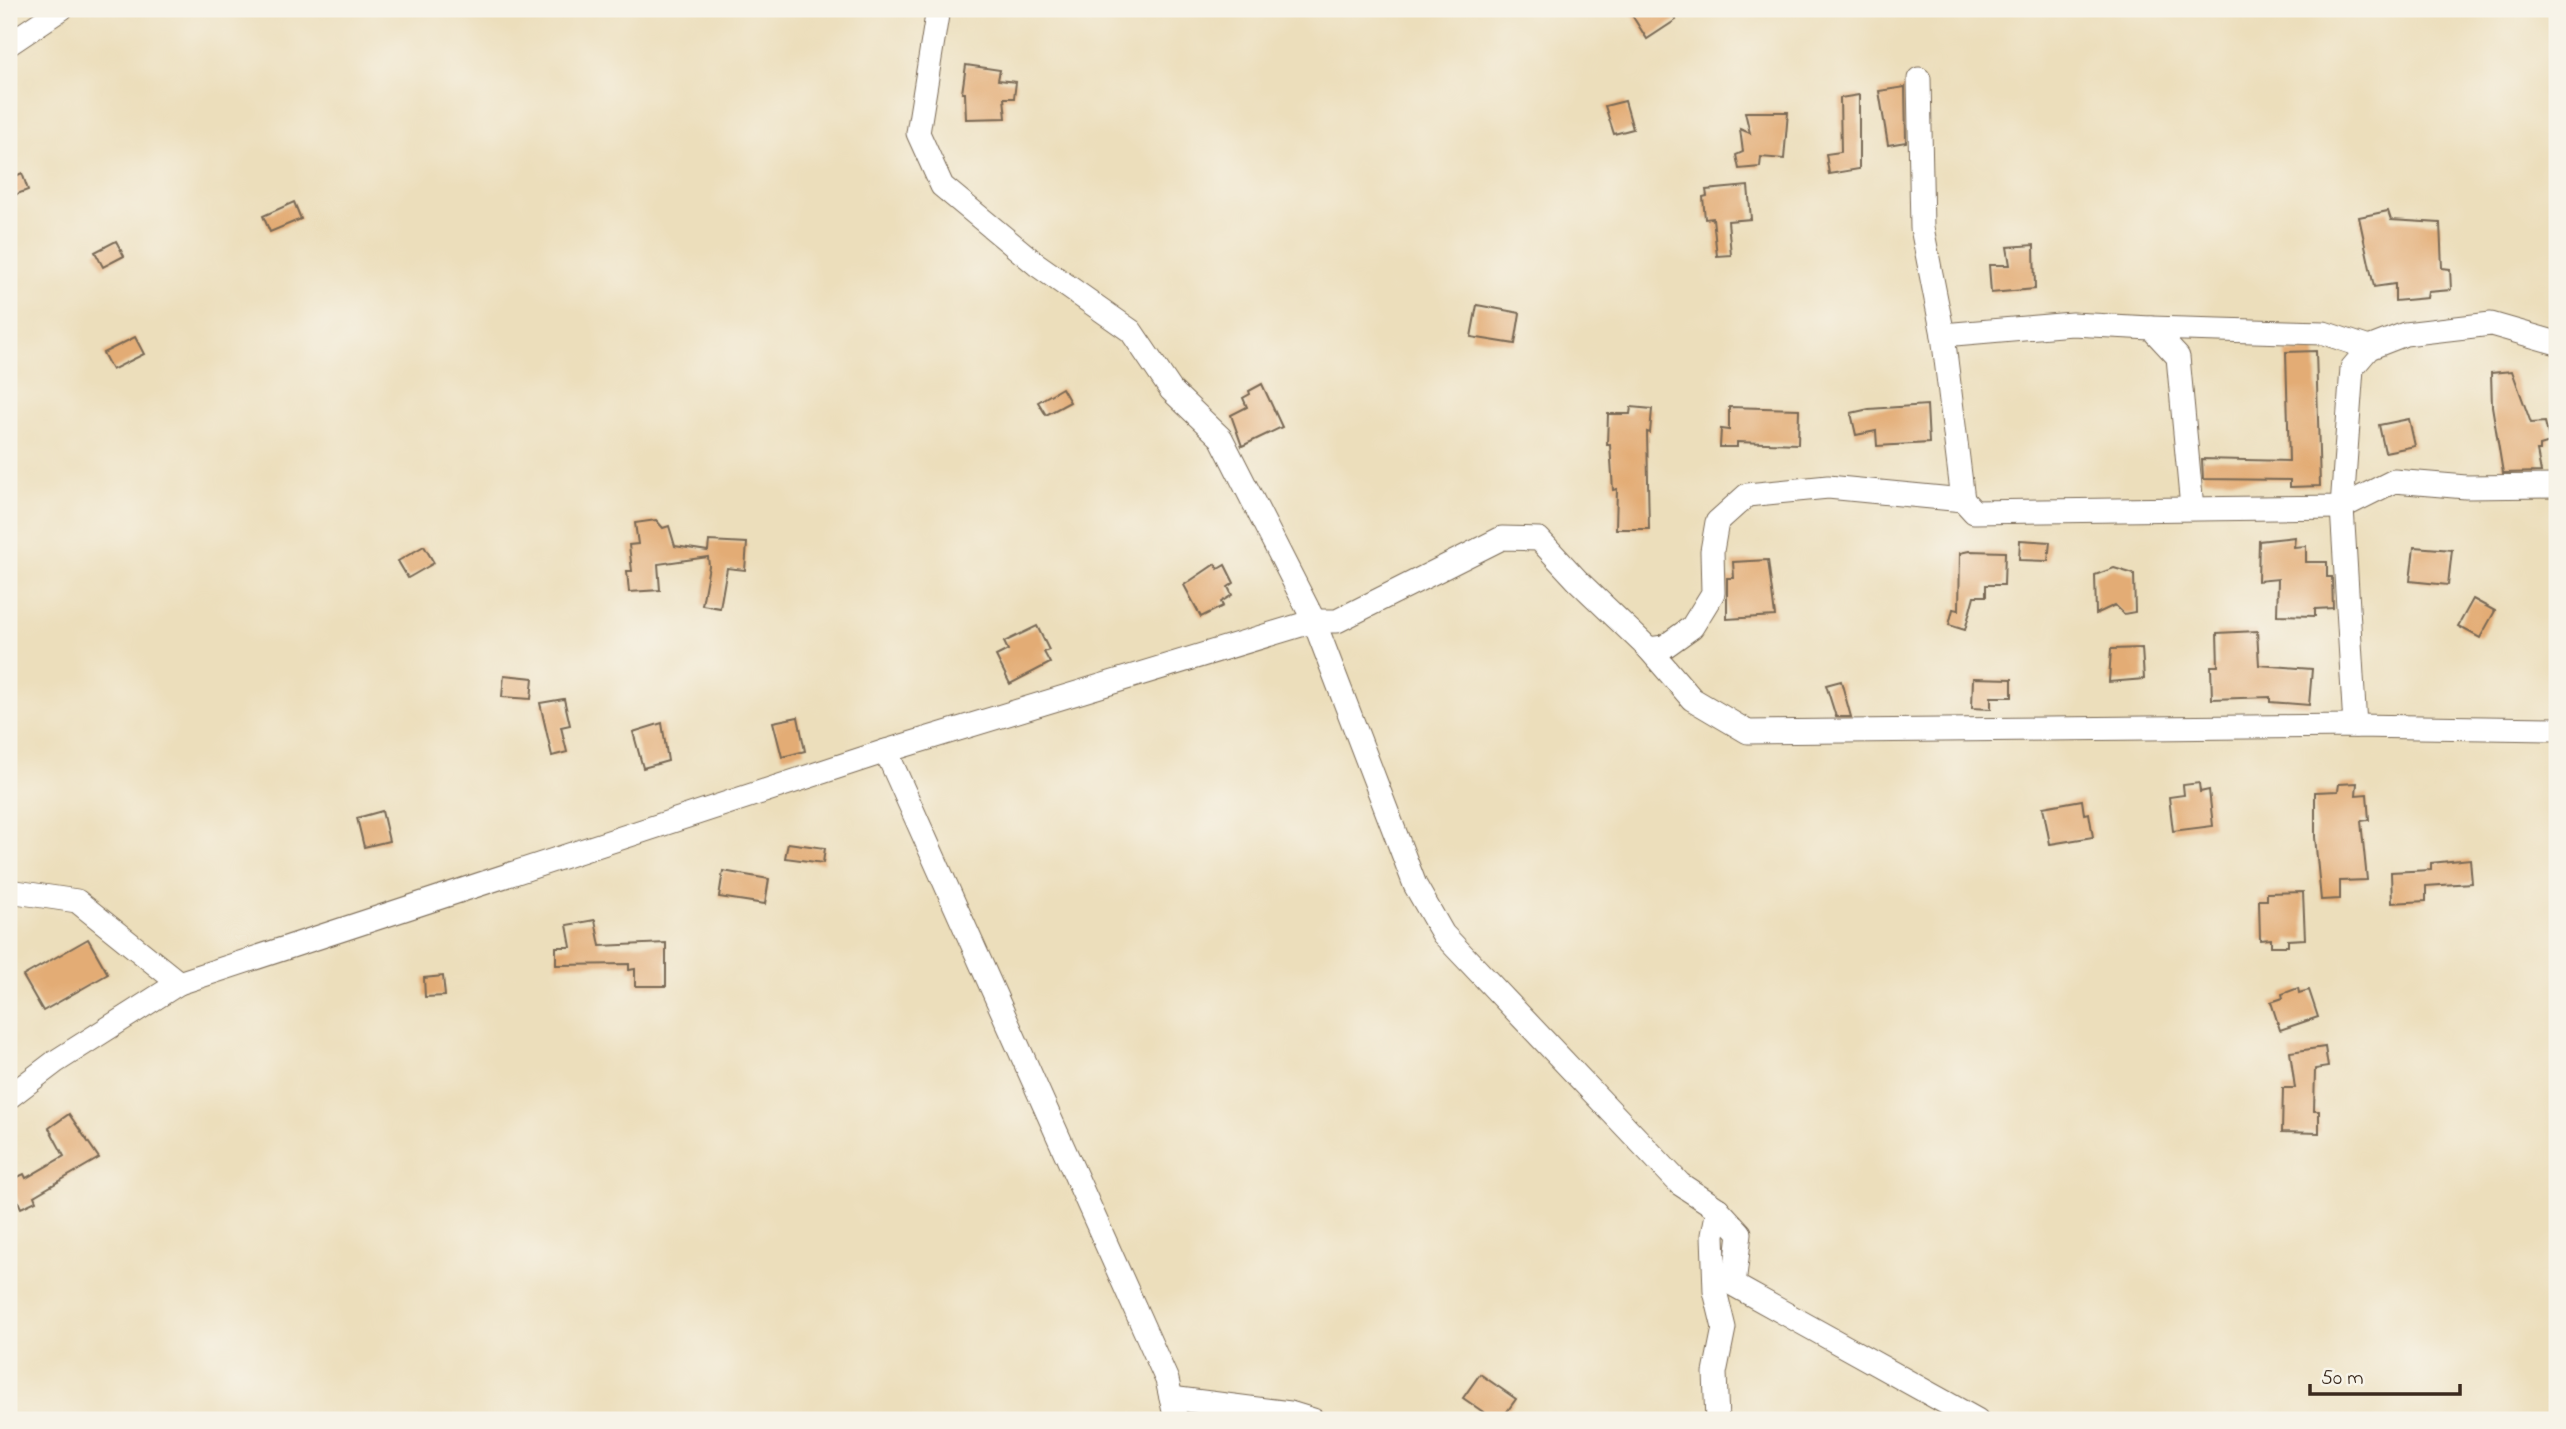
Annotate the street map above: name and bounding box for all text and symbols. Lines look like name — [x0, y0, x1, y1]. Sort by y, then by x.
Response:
scale bar — [2310, 1352, 2461, 1396]
text: 50 m — [2321, 1364, 2364, 1394]

